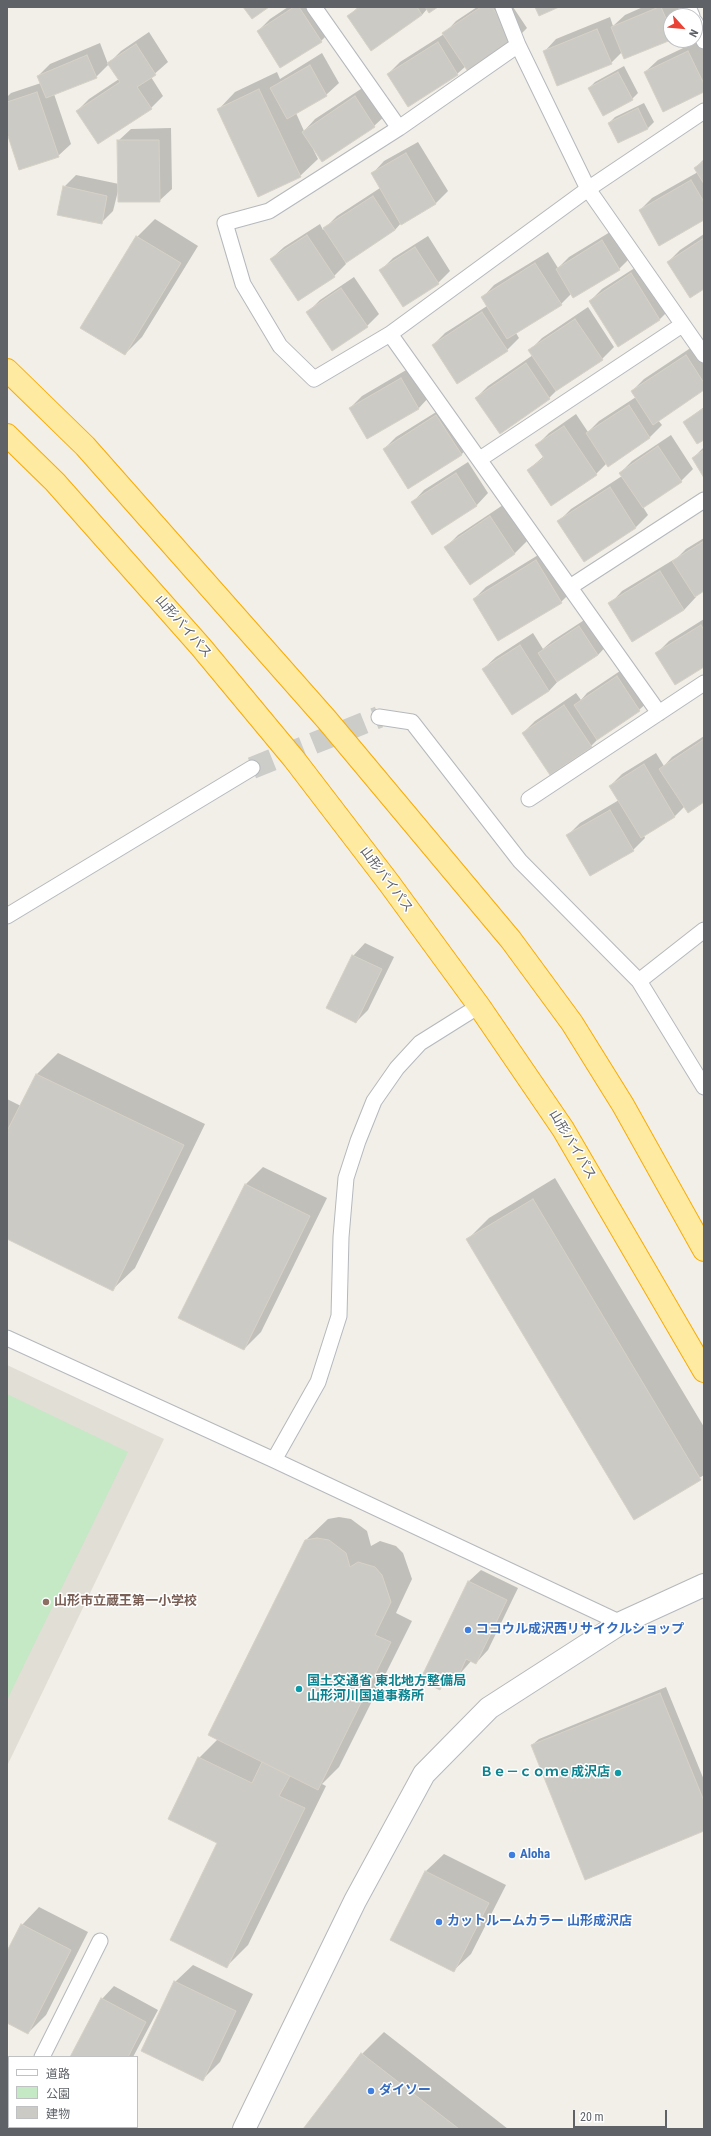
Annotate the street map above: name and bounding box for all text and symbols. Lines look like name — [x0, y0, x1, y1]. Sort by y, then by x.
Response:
north arrow — [663, 8, 703, 48]
text: N — [686, 27, 701, 39]
street label: 山形バイパス — [152, 592, 214, 662]
street label: 山形バイパス — [356, 844, 416, 916]
street label: 山形バイパス — [545, 1108, 599, 1182]
place label: 山形市立蔵王第一小学校 — [54, 1594, 197, 1610]
marker: 山形市立蔵王第一小学校 — [41, 1597, 51, 1607]
place label: ココウル成沢西リサイクルショップ — [476, 1622, 684, 1638]
marker: ココウル成沢西リサイクルショップ — [463, 1625, 473, 1635]
place label: 国土交通省 東北地方整備局 山形河川国道事務所 — [307, 1674, 466, 1705]
marker: 国土交通省 東北地方整備局 山形河川国道事務所 — [294, 1684, 304, 1694]
place label: Ｂｅ－ｃｏｍｅ成沢店 — [480, 1765, 610, 1781]
marker: Ｂｅ－ｃｏｍｅ成沢店 — [613, 1768, 623, 1778]
place label: Aloha — [520, 1847, 550, 1863]
marker: Aloha — [507, 1850, 517, 1860]
place label: カットルームカラー 山形成沢店 — [447, 1914, 632, 1930]
marker: カットルームカラー 山形成沢店 — [434, 1917, 444, 1927]
legend — [8, 2056, 138, 2128]
text: 道路 — [46, 2067, 70, 2081]
place label: ダイソー — [379, 2083, 431, 2099]
marker: ダイソー — [366, 2086, 376, 2096]
text: 公園 — [46, 2087, 70, 2101]
scale bar — [575, 2102, 669, 2128]
text: 建物 — [46, 2107, 70, 2121]
text: 20 m — [580, 2110, 604, 2124]

